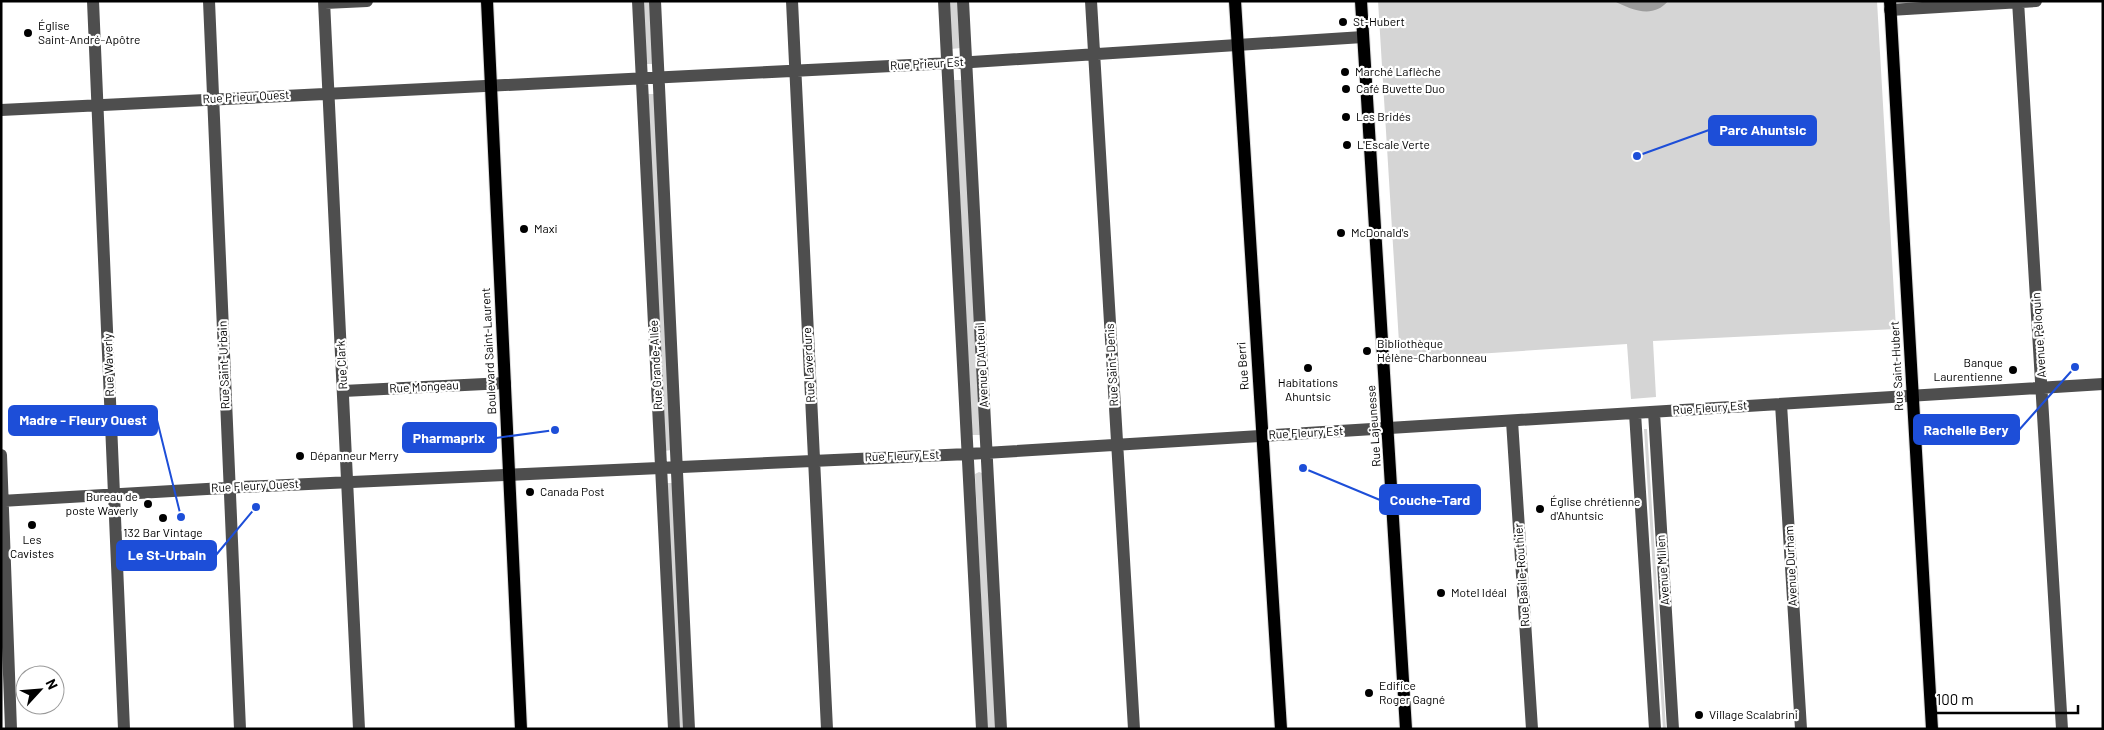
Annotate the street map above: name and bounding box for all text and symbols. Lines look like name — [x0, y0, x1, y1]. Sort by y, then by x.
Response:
place label: St-Hubert — [1353, 14, 1405, 28]
marker: St-Hubert — [1337, 16, 1349, 28]
place label: Église Saint-André-Apôtre — [38, 18, 140, 46]
marker: Église Saint-André-Apôtre — [22, 27, 34, 39]
street label: Rue Prieur Est — [890, 54, 964, 72]
place label: Marché Laflèche — [1355, 64, 1441, 78]
marker: Marché Laflèche — [1339, 66, 1351, 78]
place label: Café Buvette Duo — [1356, 81, 1445, 95]
marker: Café Buvette Duo — [1340, 83, 1352, 95]
street label: Rue Prieur Ouest — [202, 87, 290, 105]
place label: Les Bridés — [1356, 109, 1411, 123]
marker: Les Bridés — [1340, 111, 1352, 123]
callout: Parc Ahuntsic — [1709, 116, 1816, 145]
text: Parc Ahuntsic — [1720, 121, 1807, 138]
place label: L'Escale Verte — [1357, 137, 1430, 151]
marker: L'Escale Verte — [1341, 139, 1353, 151]
place label: Maxi — [534, 221, 558, 235]
marker: Maxi — [518, 223, 530, 235]
place label: McDonald's — [1351, 225, 1409, 239]
marker: McDonald's — [1335, 227, 1347, 239]
street label: Boulevard Saint-Laurent — [478, 287, 498, 415]
street label: Avenue Péloquin — [2028, 292, 2048, 378]
street label: Rue Grande-Allée — [646, 320, 664, 410]
street label: Rue Saint-Urbain — [214, 321, 232, 410]
street label: Rue Saint-Hubert — [1887, 321, 1905, 411]
street label: Avenue D'Auteuil — [972, 322, 990, 408]
street label: Rue Saint-Denis — [1102, 323, 1120, 407]
street label: Rue Laverdure — [799, 327, 817, 403]
street label: Rue Waverly — [100, 333, 116, 397]
place label: Bibliothèque Hélène-Charbonneau — [1377, 336, 1487, 364]
street label: Rue Clark — [333, 340, 349, 390]
street label: Rue Berri — [1233, 341, 1251, 391]
marker: Bibliothèque Hélène-Charbonneau — [1361, 345, 1373, 357]
place label: Banque Laurentienne — [1933, 355, 2003, 383]
marker: Habitations Ahuntsic — [1302, 362, 1314, 374]
marker: Banque Laurentienne — [2007, 364, 2019, 376]
place label: Habitations Ahuntsic — [1278, 375, 1338, 403]
street label: Rue Mongeau — [389, 377, 459, 395]
street label: Rue Lajeunesse — [1363, 385, 1383, 467]
street label: Rue Fleury Est — [1672, 397, 1748, 417]
callout: Madre - Fleury Ouest — [9, 406, 157, 435]
text: Madre - Fleury Ouest — [19, 411, 147, 428]
callout: Rachelle Bery — [1914, 415, 2019, 444]
text: Rachelle Bery — [1924, 421, 2008, 438]
callout: Pharmaprix — [403, 423, 496, 452]
street label: Rue Fleury Est — [1268, 423, 1344, 441]
text: Pharmaprix — [413, 429, 486, 446]
street label: Rue Fleury Est — [864, 447, 940, 463]
place label: Dépanneur Merry — [310, 448, 399, 462]
marker: Dépanneur Merry — [294, 450, 306, 462]
street label: Rue Fleury Ouest — [211, 476, 299, 494]
place label: Canada Post — [540, 484, 605, 498]
callout: Couche-Tard — [1380, 485, 1480, 514]
marker: Canada Post — [524, 486, 536, 498]
place label: Bureau de poste Waverly — [66, 489, 138, 517]
text: Couche-Tard — [1390, 491, 1470, 508]
place label: Église chrétienne d'Ahuntsic — [1550, 494, 1640, 522]
marker: Bureau de poste Waverly — [142, 498, 154, 510]
marker: Église chrétienne d'Ahuntsic — [1534, 503, 1546, 515]
marker: 132 Bar Vintage — [157, 512, 169, 524]
marker: Les Cavistes — [26, 519, 38, 531]
street label: Rue Basile-Routhier — [1510, 522, 1532, 627]
place label: 132 Bar Vintage — [123, 525, 203, 539]
street label: Avenue Durham — [1781, 525, 1799, 607]
place label: Les Cavistes — [10, 532, 54, 560]
street label: Avenue Millen — [1653, 534, 1671, 606]
callout: Le St-Urbain — [117, 541, 216, 570]
text: Le St-Urbain — [128, 546, 206, 563]
place label: Motel Idéal — [1451, 585, 1507, 599]
marker: Motel Idéal — [1435, 587, 1447, 599]
north arrow — [15, 665, 65, 715]
text: N — [42, 676, 62, 692]
place label: Edifice Roger Gagné — [1379, 678, 1445, 706]
scale bar — [1929, 682, 2078, 714]
marker: Edifice Roger Gagné — [1363, 687, 1375, 699]
text: 100 m — [1936, 690, 1974, 708]
place label: Village Scalabrini — [1709, 707, 1798, 721]
marker: Village Scalabrini — [1693, 709, 1705, 721]

